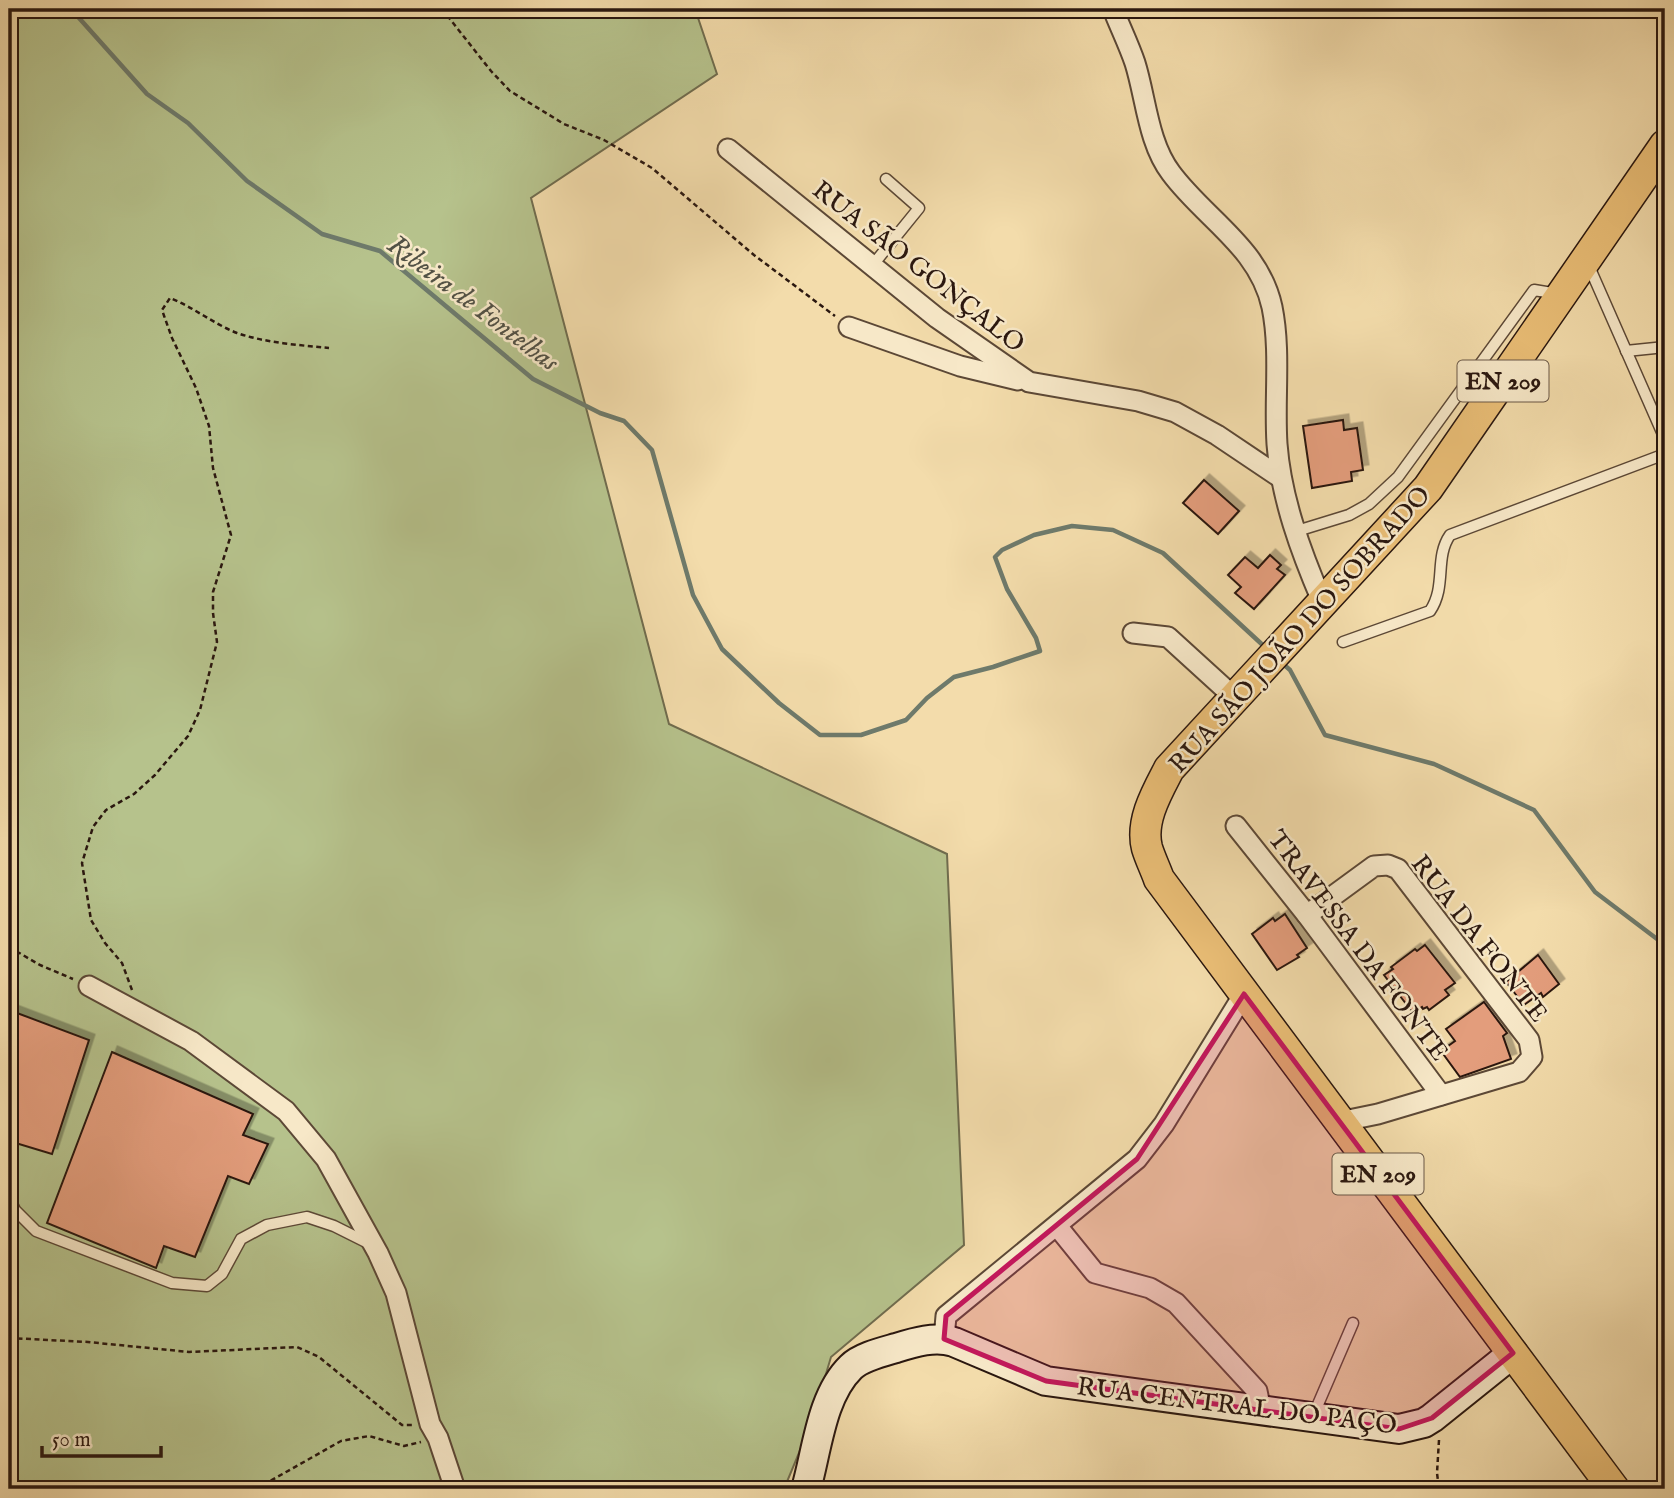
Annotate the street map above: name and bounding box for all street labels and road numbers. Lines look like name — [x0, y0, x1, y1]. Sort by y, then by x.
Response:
street label: RUA SÃO GONÇALO — [805, 174, 1031, 360]
road number: EN 209 — [1458, 360, 1548, 402]
street label: RUA SÃO JOÃO DO SOBRADO — [1162, 479, 1438, 781]
street label: TRAVESSA DA FONTE — [1260, 824, 1455, 1068]
street label: RUA DA FONTE — [1403, 849, 1555, 1029]
road number: EN 209 — [1332, 1154, 1424, 1194]
street label: RUA CENTRAL DO PAÇO — [1075, 1370, 1399, 1442]

